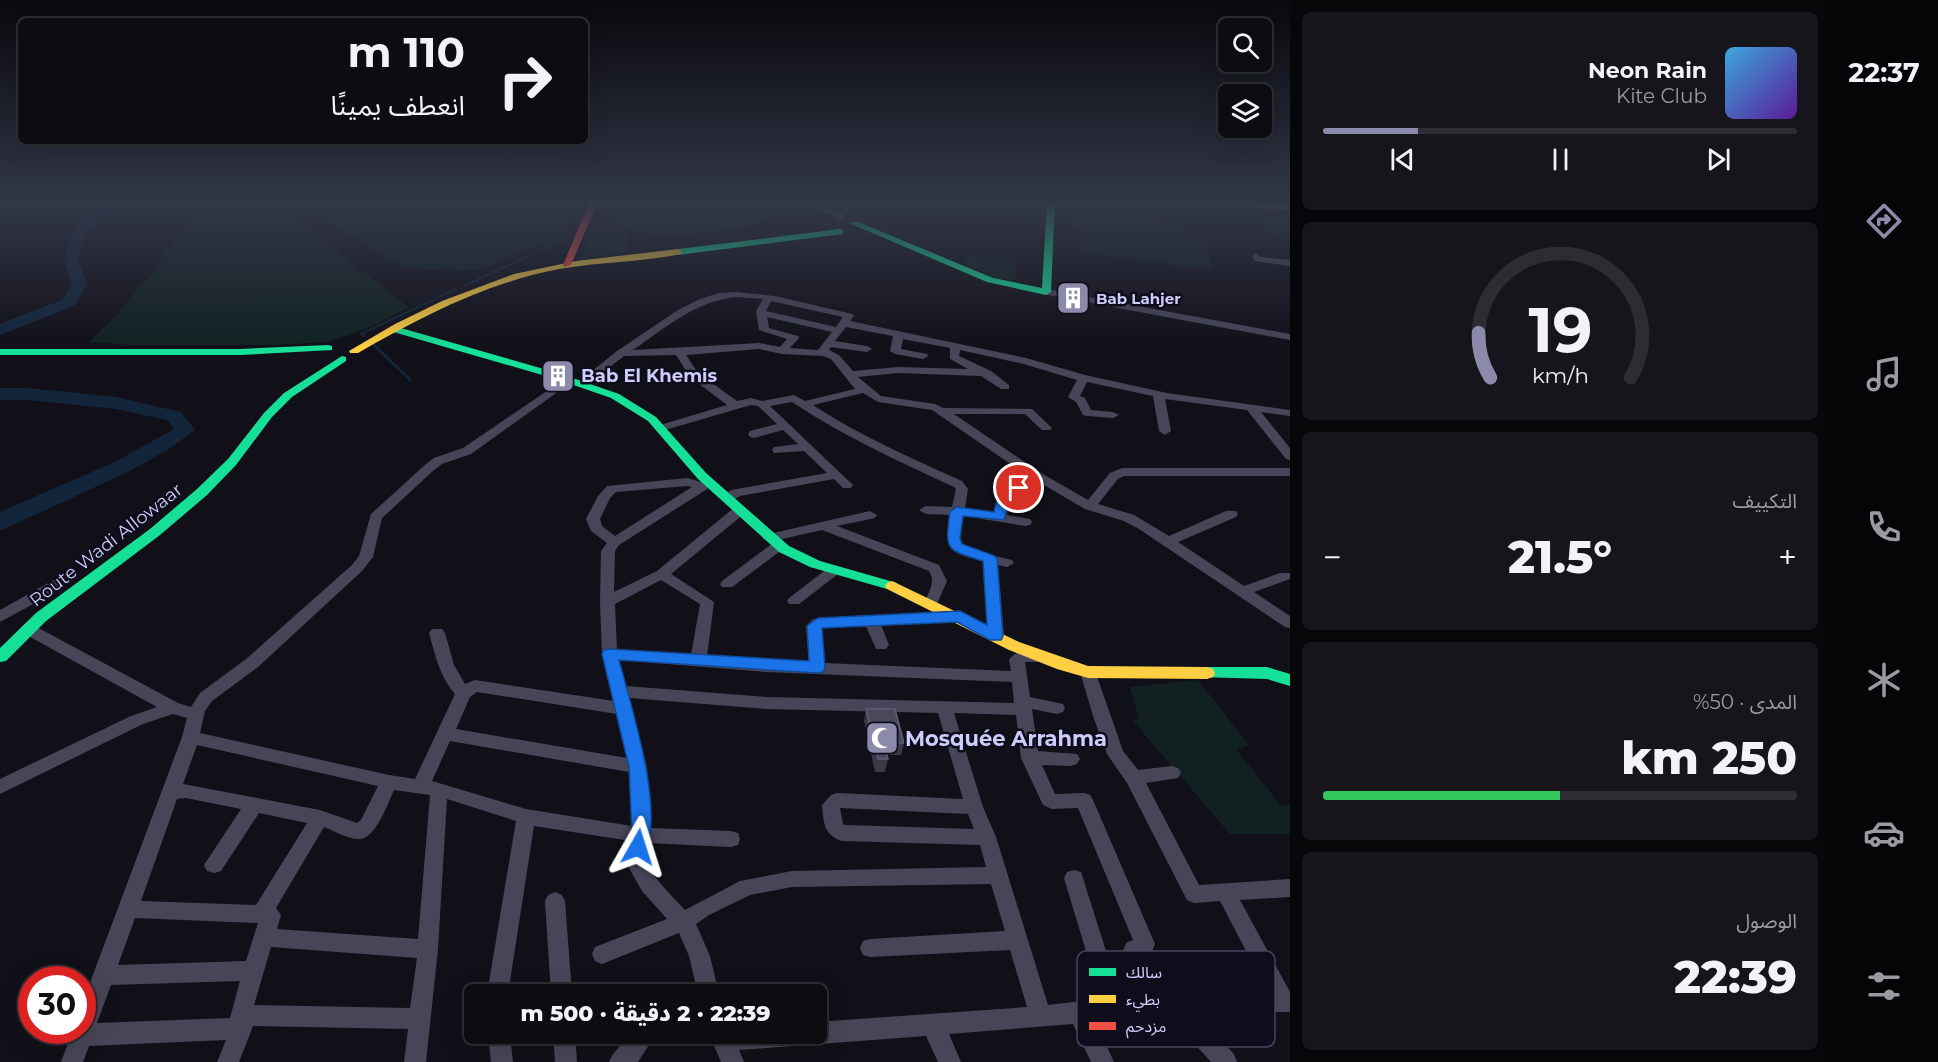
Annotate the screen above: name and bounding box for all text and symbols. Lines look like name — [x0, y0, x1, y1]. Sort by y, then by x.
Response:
map controls — [1218, 18, 1272, 138]
button: search — [1218, 18, 1272, 72]
text: 110 m — [348, 26, 465, 78]
icon: right — [486, 42, 564, 120]
text: 22:37 — [1848, 56, 1920, 89]
text: Neon Rain — [1588, 57, 1707, 84]
button: layers — [1218, 84, 1272, 138]
text: Kite Club — [1616, 84, 1707, 108]
text: انعطف يمينًا — [330, 89, 465, 122]
icon: previous — [1386, 143, 1419, 176]
icon: pause — [1544, 143, 1577, 176]
icon: next — [1702, 143, 1735, 176]
icon: directions — [1863, 200, 1905, 242]
building icon: Bab Lahjer — [1055, 280, 1091, 316]
place label: Bab Lahjer — [1096, 289, 1181, 308]
text: 19 — [1528, 292, 1592, 368]
icon: music — [1863, 353, 1905, 395]
building icon: Bab El Khemis — [540, 358, 576, 394]
text: km/h — [1531, 362, 1589, 388]
place label: Bab El Khemis — [581, 365, 717, 387]
pin — [993, 462, 1044, 513]
icon: arrive — [1002, 471, 1035, 504]
street label: Route Wadi Allowaar — [25, 478, 187, 612]
text: التكييف — [1733, 489, 1797, 513]
icon: phone — [1863, 506, 1905, 548]
text: 21.5° — [1508, 529, 1612, 584]
text: − — [1323, 537, 1342, 577]
text: + — [1778, 537, 1797, 577]
icon: climate — [1863, 659, 1905, 701]
text: المدى · 50% — [1693, 690, 1797, 714]
mosque icon: Mosquée Arrahma — [864, 720, 900, 756]
place label: Mosquée Arrahma — [905, 726, 1107, 751]
text: 250 km — [1621, 730, 1797, 785]
icon: car — [1863, 812, 1905, 854]
position arrow — [606, 815, 670, 879]
text: الوصول — [1736, 909, 1797, 933]
text: 22:39 — [1674, 949, 1797, 1004]
legend — [1077, 951, 1275, 1047]
text: سالك — [1126, 963, 1162, 982]
icon: filters — [1863, 965, 1905, 1007]
speed limit sign: 30 — [18, 966, 96, 1044]
text: بطيء — [1126, 990, 1160, 1012]
text: 22:39 · 2 دقيقة · 500 m — [521, 1000, 770, 1027]
text: مزدحم — [1126, 1017, 1166, 1039]

